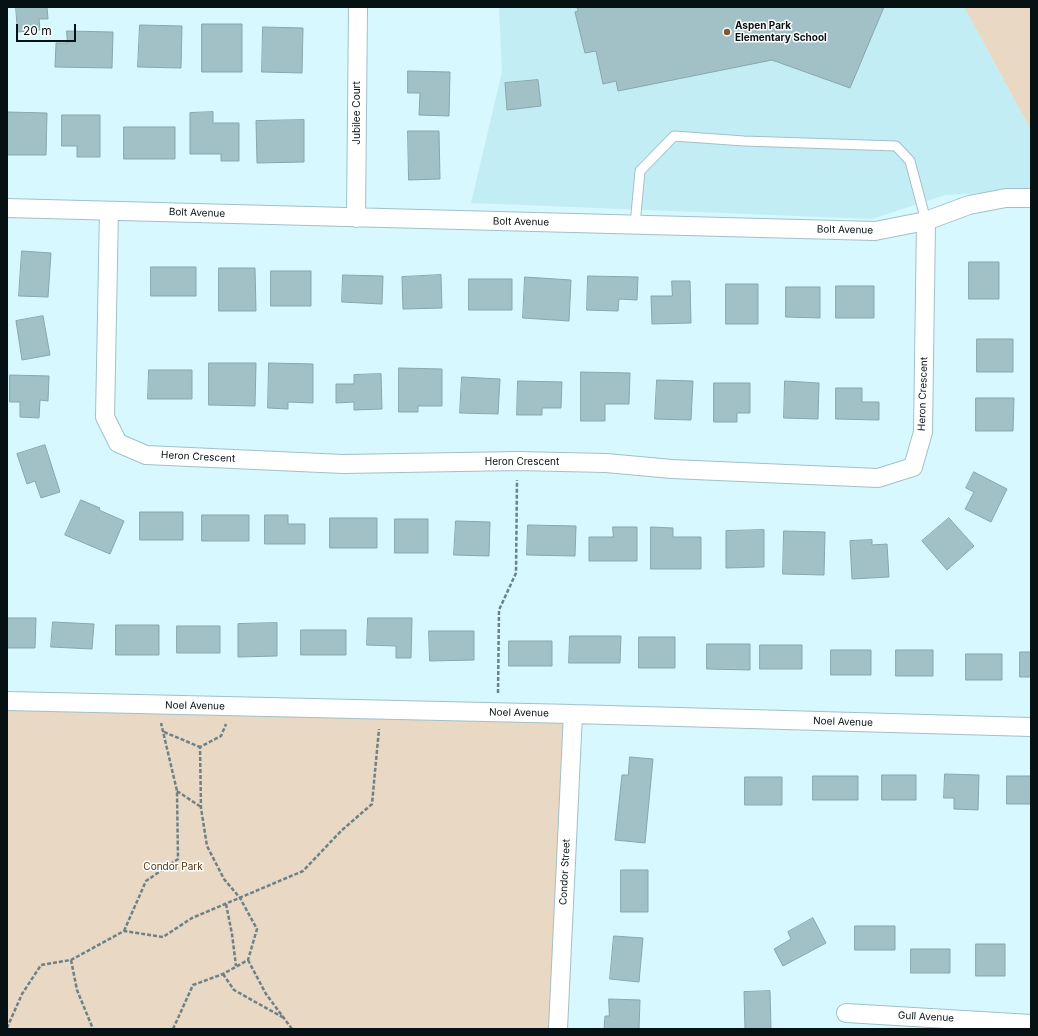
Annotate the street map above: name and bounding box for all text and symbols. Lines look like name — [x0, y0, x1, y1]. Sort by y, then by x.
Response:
scale bar — [18, 16, 78, 42]
place label: Aspen Park Elementary School — [735, 20, 827, 44]
text: 20 m — [23, 23, 52, 38]
marker: Aspen Park Elementary School — [722, 27, 732, 37]
street label: Jubilee Court — [351, 81, 363, 145]
street label: Bolt Avenue — [169, 206, 225, 220]
street label: Bolt Avenue — [493, 216, 549, 228]
street label: Bolt Avenue — [817, 224, 873, 236]
street label: Heron Crescent — [916, 357, 930, 431]
street label: Heron Crescent — [161, 449, 235, 465]
street label: Heron Crescent — [485, 456, 559, 468]
street label: Noel Avenue — [165, 699, 225, 713]
street label: Noel Avenue — [489, 706, 549, 720]
street label: Noel Avenue — [813, 715, 873, 729]
street label: Condor Street — [557, 839, 573, 905]
park label: Condor Park — [143, 861, 203, 873]
street label: Gull Avenue — [898, 1010, 954, 1024]

